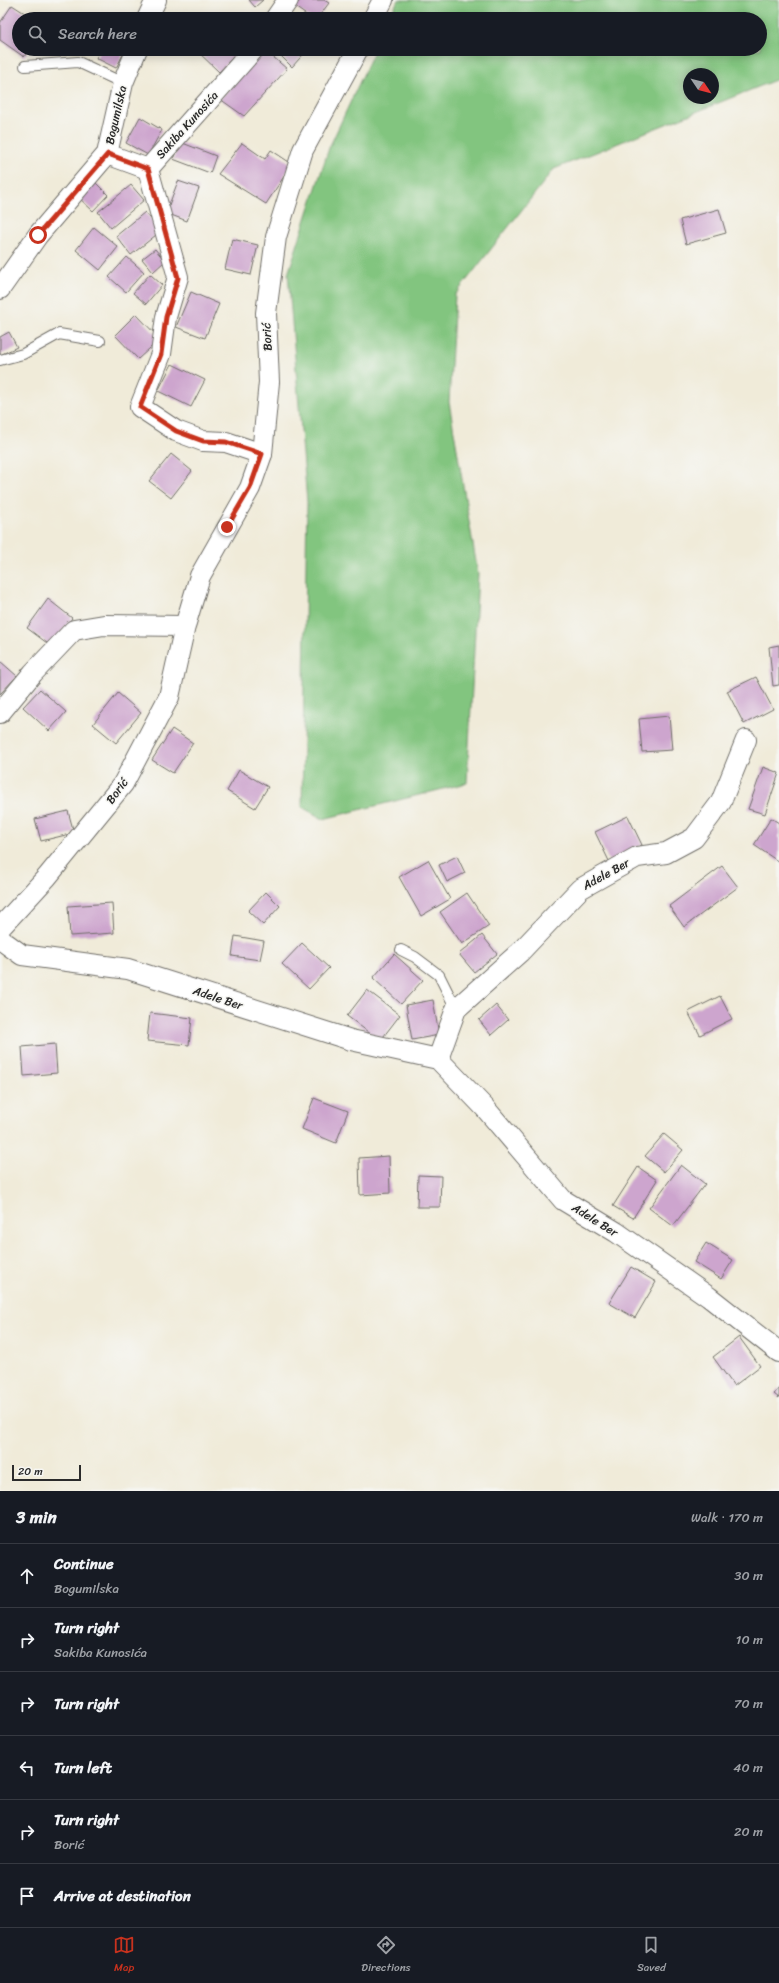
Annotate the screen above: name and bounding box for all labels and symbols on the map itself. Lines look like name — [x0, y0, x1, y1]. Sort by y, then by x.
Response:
north arrow — [683, 68, 719, 104]
street label: Bogumilska — [99, 83, 133, 147]
street label: Sakiba Kunosića — [150, 86, 224, 164]
route start — [29, 226, 47, 244]
street label: Borić — [255, 321, 279, 352]
route end — [218, 518, 236, 536]
street label: Borić — [100, 772, 135, 809]
street label: Adele Ber — [577, 851, 635, 897]
street label: Adele Ber — [189, 979, 247, 1017]
street label: Adele Ber — [567, 1197, 624, 1244]
scale bar — [12, 1463, 81, 1482]

